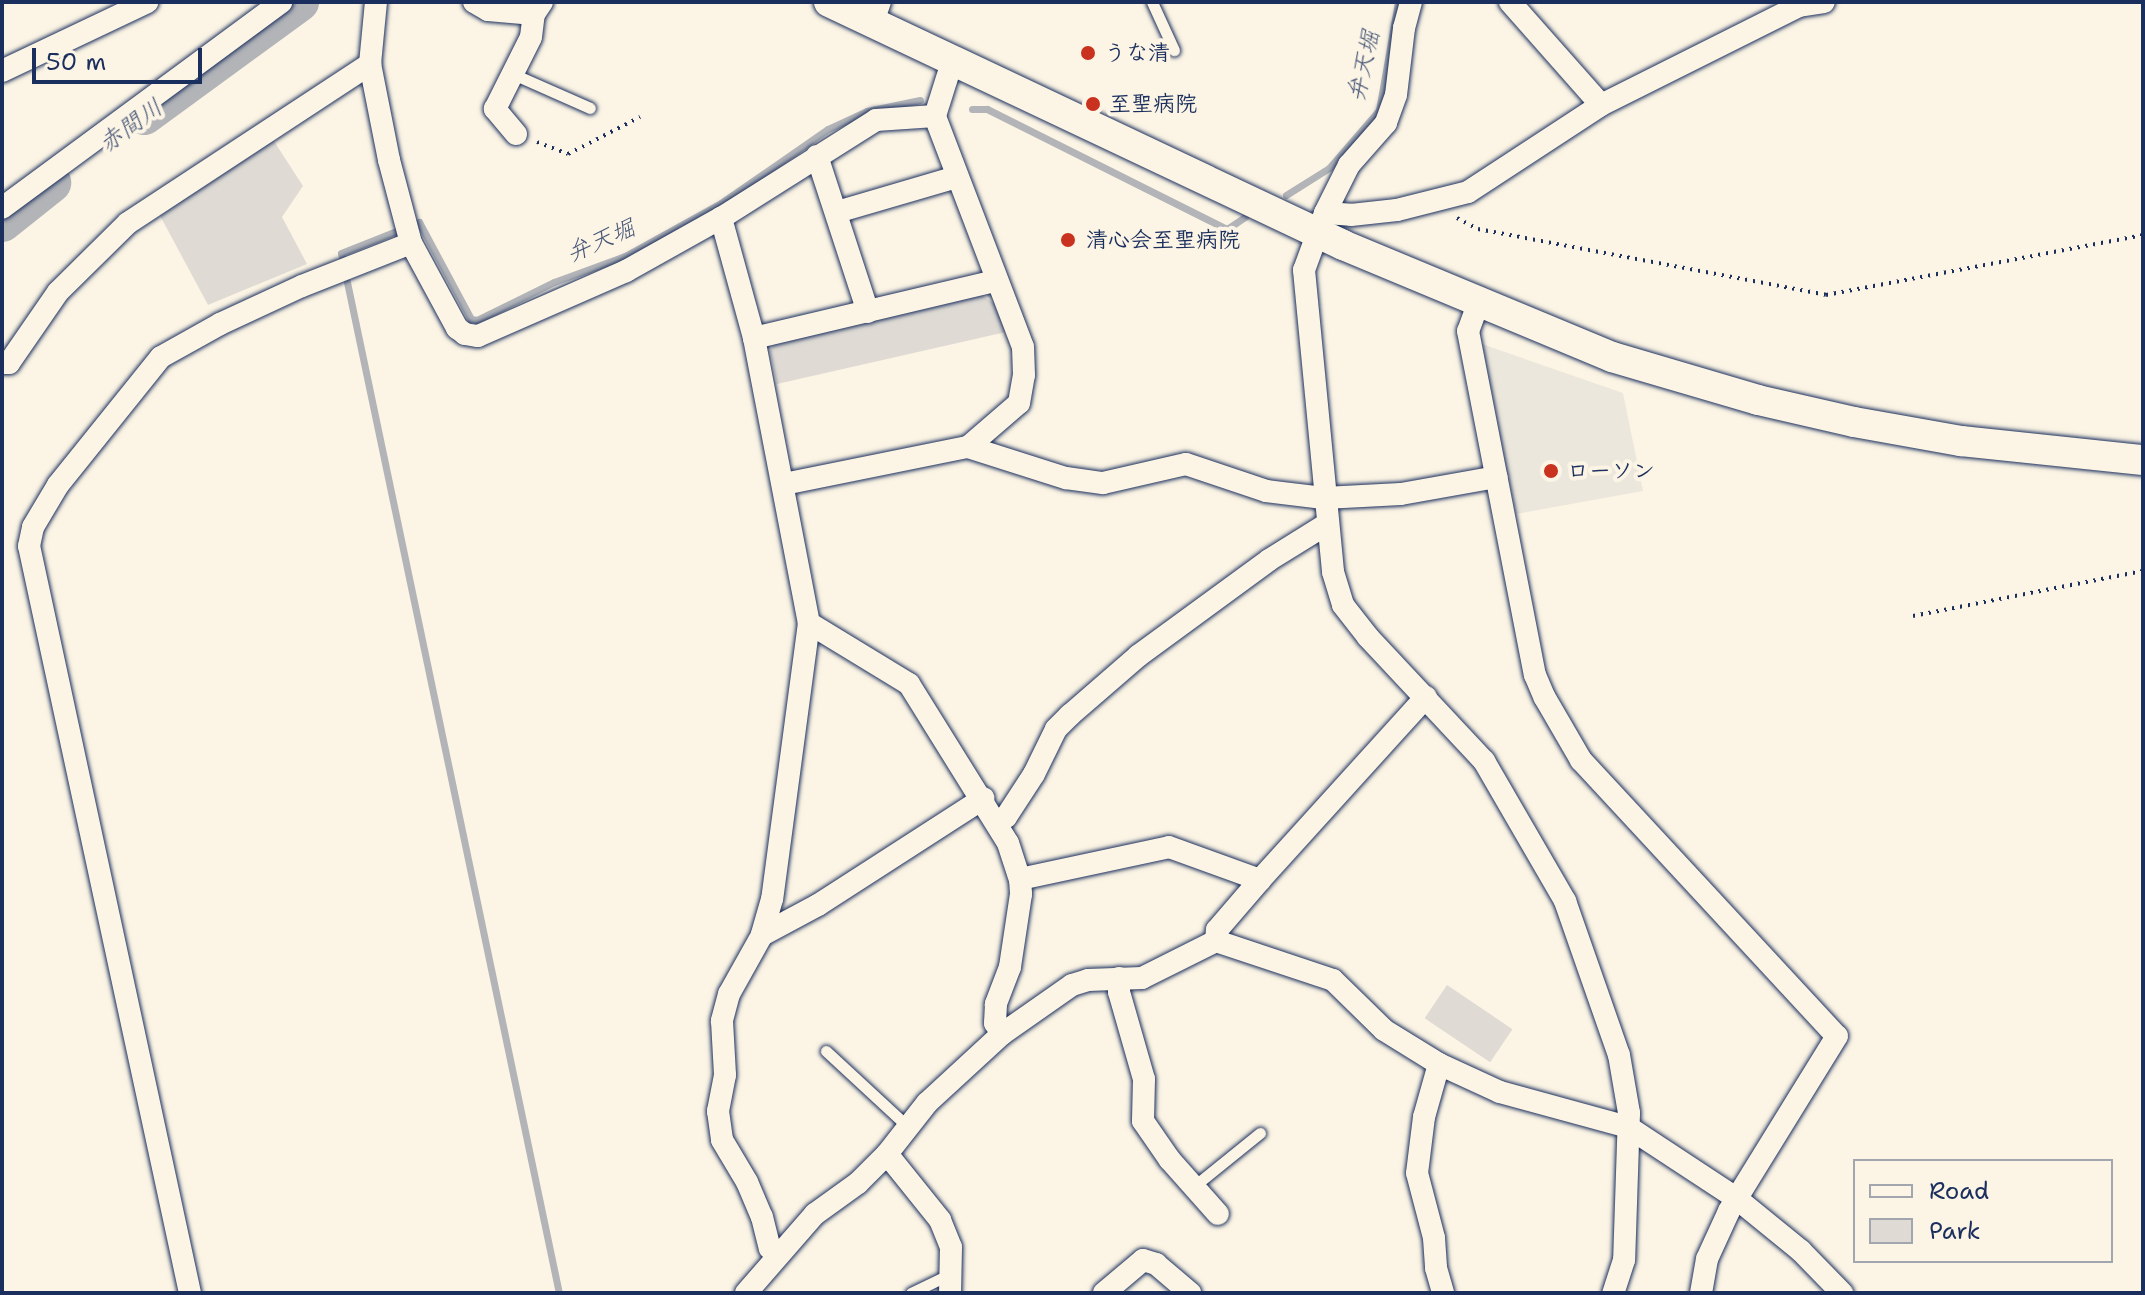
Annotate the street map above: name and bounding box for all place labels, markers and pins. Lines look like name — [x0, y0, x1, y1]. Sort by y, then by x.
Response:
place label: うな清 — [1104, 40, 1170, 66]
marker: うな清 — [1079, 44, 1097, 62]
place label: 至聖病院 — [1109, 91, 1197, 117]
marker: 至聖病院 — [1084, 95, 1102, 113]
place label: 清心会至聖病院 — [1086, 227, 1240, 253]
marker: 清心会至聖病院 — [1057, 229, 1079, 251]
place label: ローソン — [1567, 458, 1655, 484]
marker: ローソン — [1542, 462, 1560, 480]

